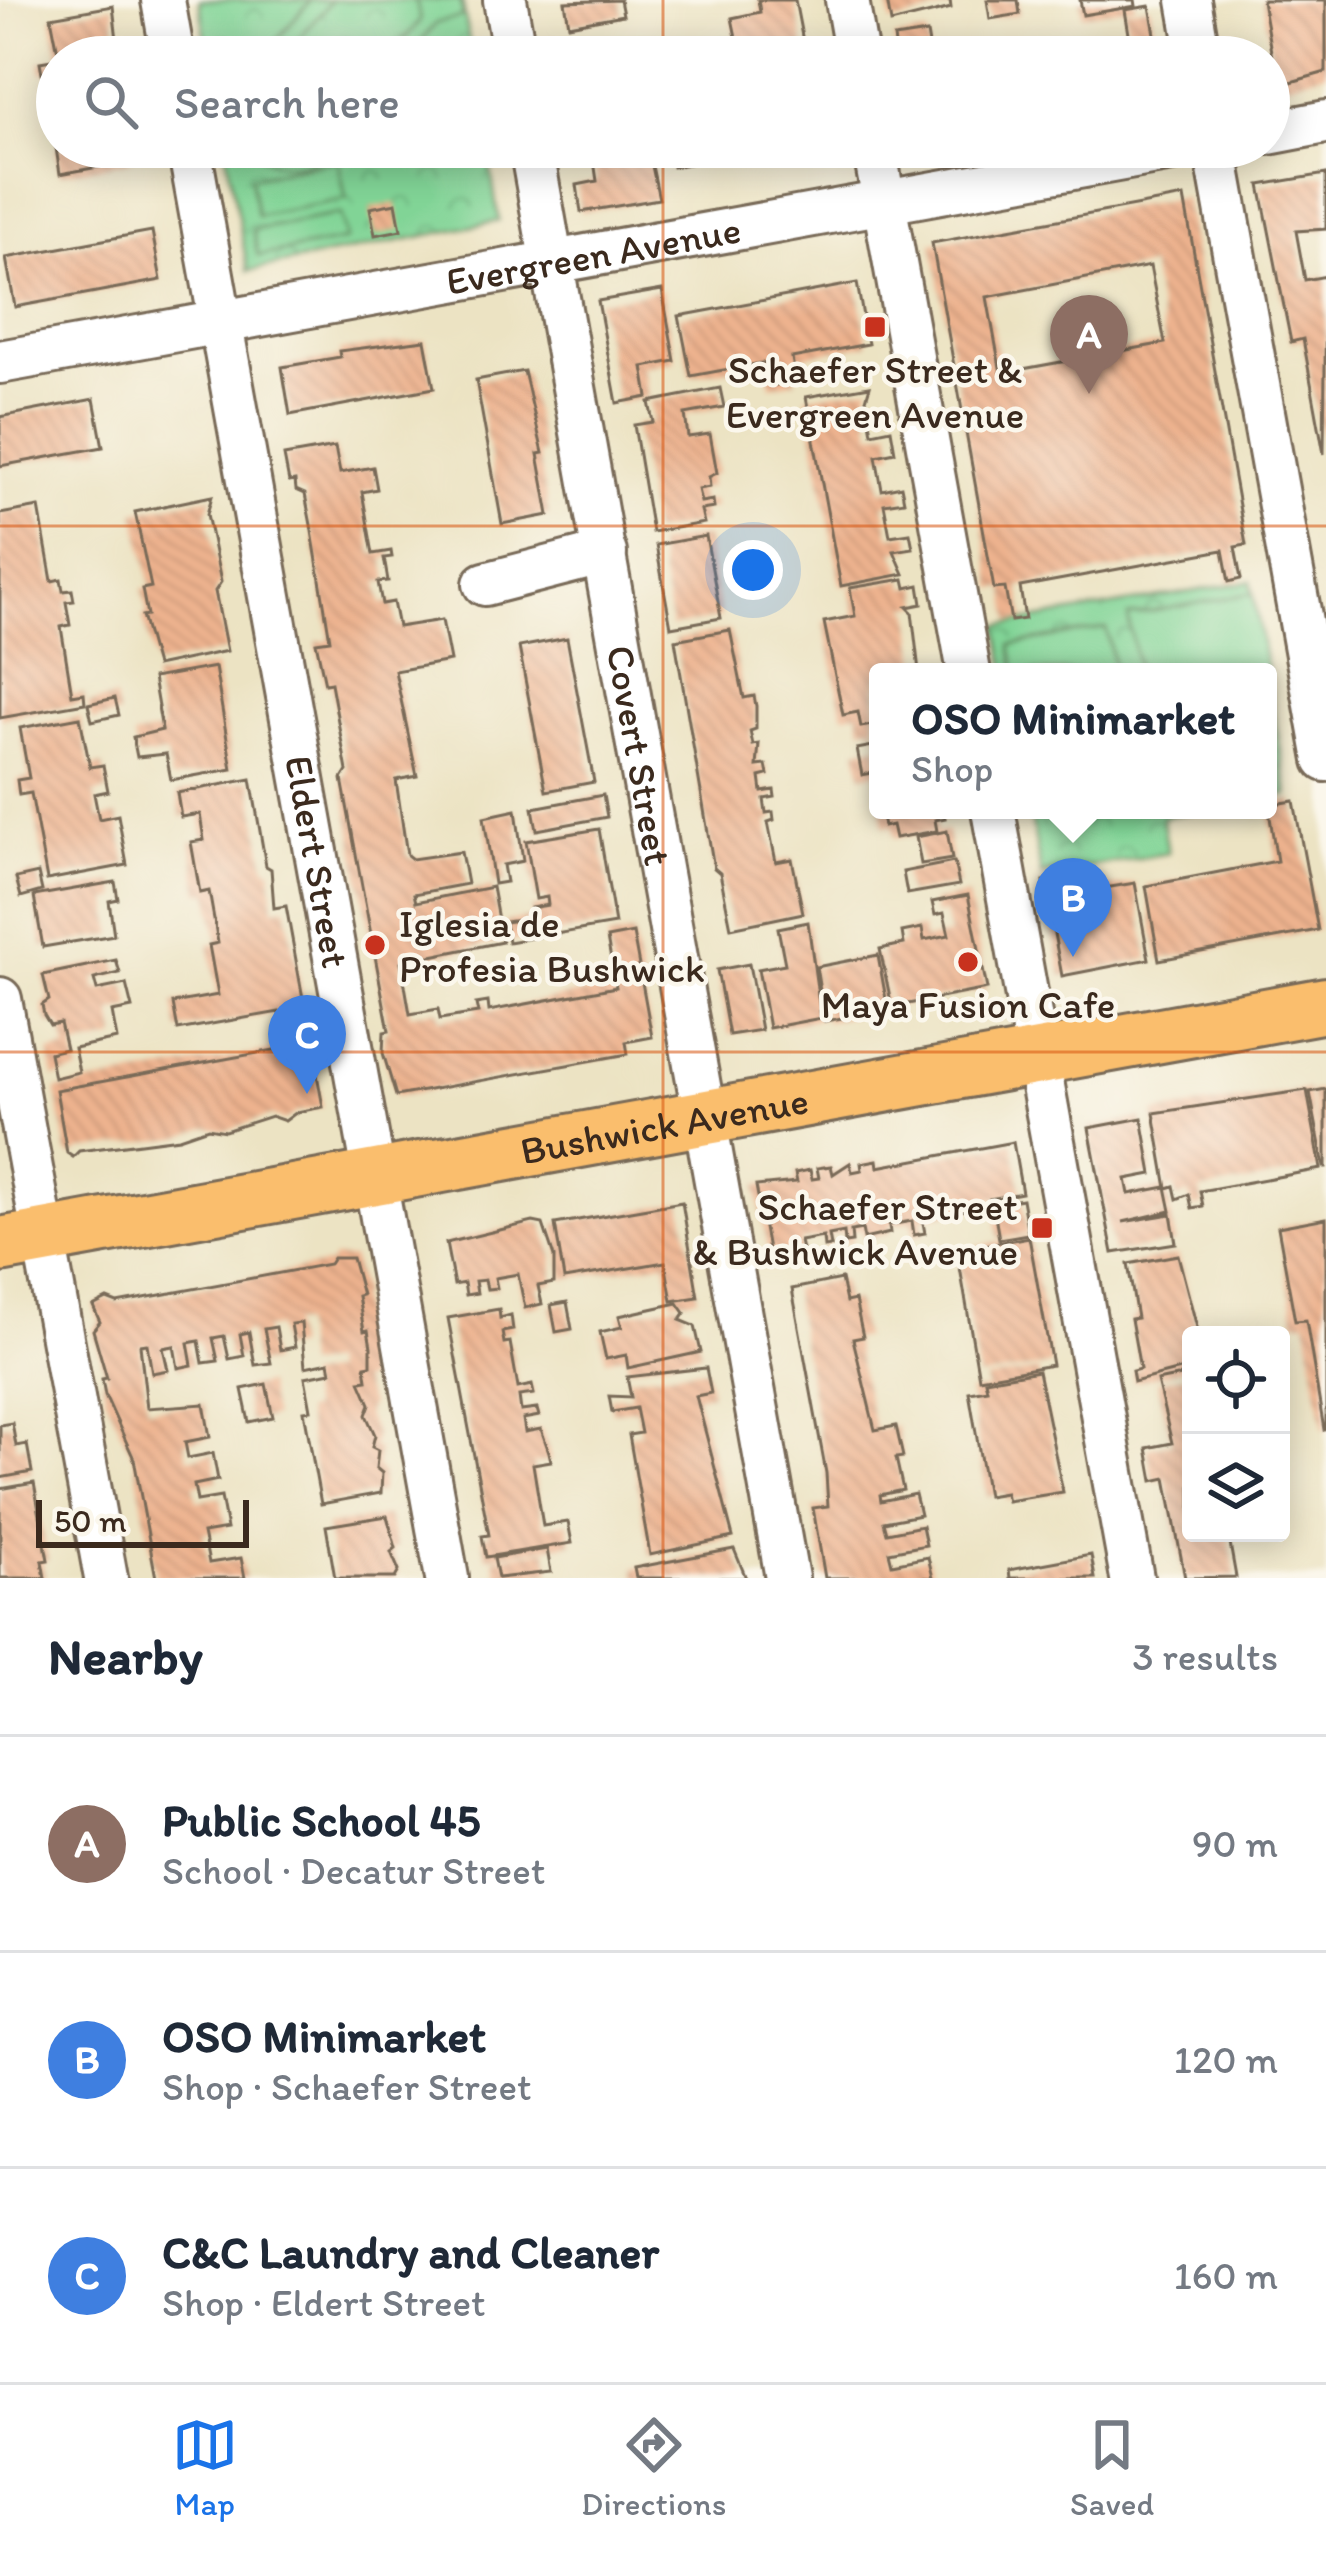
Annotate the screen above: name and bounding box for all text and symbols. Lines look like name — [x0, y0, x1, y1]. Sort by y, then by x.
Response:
search box — [36, 36, 1290, 168]
icon: search — [78, 69, 144, 135]
text: Search here — [174, 75, 400, 129]
street label: Evergreen Avenue — [442, 205, 745, 304]
pin: A — [1050, 295, 1128, 394]
marker: Schaefer Street & Evergreen Avenue — [862, 314, 888, 340]
place label: Schaefer Street & Evergreen Avenue — [726, 346, 1024, 438]
your location — [723, 540, 783, 600]
street label: Covert Street — [597, 641, 683, 869]
popup — [869, 663, 1277, 819]
text: OSO Minimarket — [911, 691, 1235, 745]
text: Shop — [911, 745, 993, 792]
street label: Eldert Street — [276, 752, 360, 971]
pin: B — [1034, 858, 1112, 957]
place label: Iglesia de Profesia Bushwick — [399, 900, 705, 992]
marker: Iglesia de Profesia Bushwick — [362, 932, 388, 958]
marker: Maya Fusion Cafe — [955, 949, 981, 975]
place label: Maya Fusion Cafe — [821, 981, 1115, 1028]
pin: C — [268, 995, 346, 1094]
street label: Bushwick Avenue — [517, 1076, 812, 1174]
place label: Schaefer Street & Bushwick Avenue — [693, 1183, 1018, 1275]
marker: Schaefer Street & Bushwick Avenue — [1029, 1215, 1055, 1241]
map controls — [1182, 1326, 1290, 1542]
button: locate — [1182, 1326, 1290, 1434]
button: layers — [1182, 1434, 1290, 1542]
scale bar — [36, 1494, 249, 1547]
text: 50 m — [54, 1501, 127, 1540]
text: Nearby — [48, 1626, 203, 1687]
text: 3 results — [1132, 1633, 1278, 1680]
text: Public School 45 — [162, 1793, 480, 1847]
text: A — [75, 1820, 99, 1867]
text: 90 m — [1192, 1820, 1278, 1867]
text: School · Decatur Street — [162, 1847, 545, 1894]
text: OSO Minimarket — [162, 2009, 486, 2063]
text: B — [74, 2036, 100, 2083]
text: 120 m — [1174, 2036, 1278, 2083]
text: Shop · Schaefer Street — [162, 2063, 532, 2110]
text: C&C Laundry and Cleaner — [162, 2225, 659, 2279]
text: C — [74, 2252, 100, 2299]
text: 160 m — [1174, 2252, 1278, 2299]
text: Shop · Eldert Street — [162, 2279, 486, 2326]
tab: Map — [172, 2412, 238, 2523]
tab: Directions — [581, 2412, 726, 2523]
tab: Saved — [1070, 2412, 1154, 2523]

